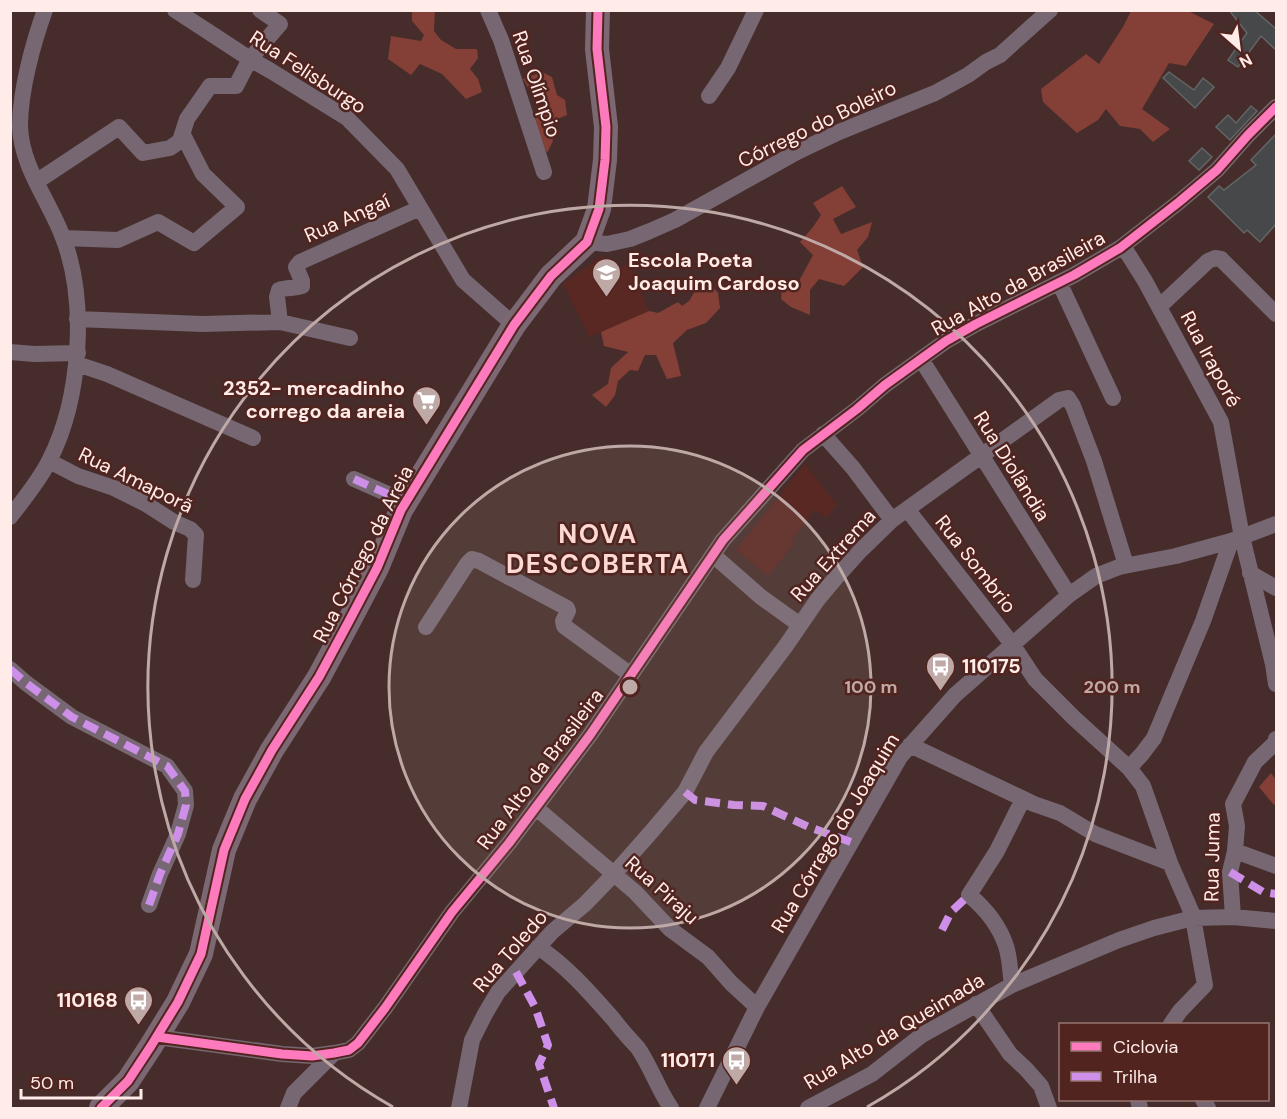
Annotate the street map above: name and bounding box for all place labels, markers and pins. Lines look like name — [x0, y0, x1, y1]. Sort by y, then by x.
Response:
place label: Escola Poeta Joaquim Cardoso — [628, 247, 800, 296]
school or university icon: Escola Poeta Joaquim Cardoso — [591, 256, 623, 298]
place label: 2352- mercadinho corrego da areia — [223, 375, 405, 424]
supermarket icon: 2352- mercadinho corrego da areia — [410, 384, 442, 426]
bus stop icon: 110175 — [925, 650, 957, 692]
place label: 110175 — [962, 653, 1021, 679]
centre of rings — [620, 677, 640, 697]
bus stop icon: 110168 — [123, 984, 155, 1026]
place label: 110168 — [57, 987, 118, 1013]
bus stop icon: 110171 — [720, 1044, 752, 1086]
place label: 110171 — [661, 1047, 715, 1073]

